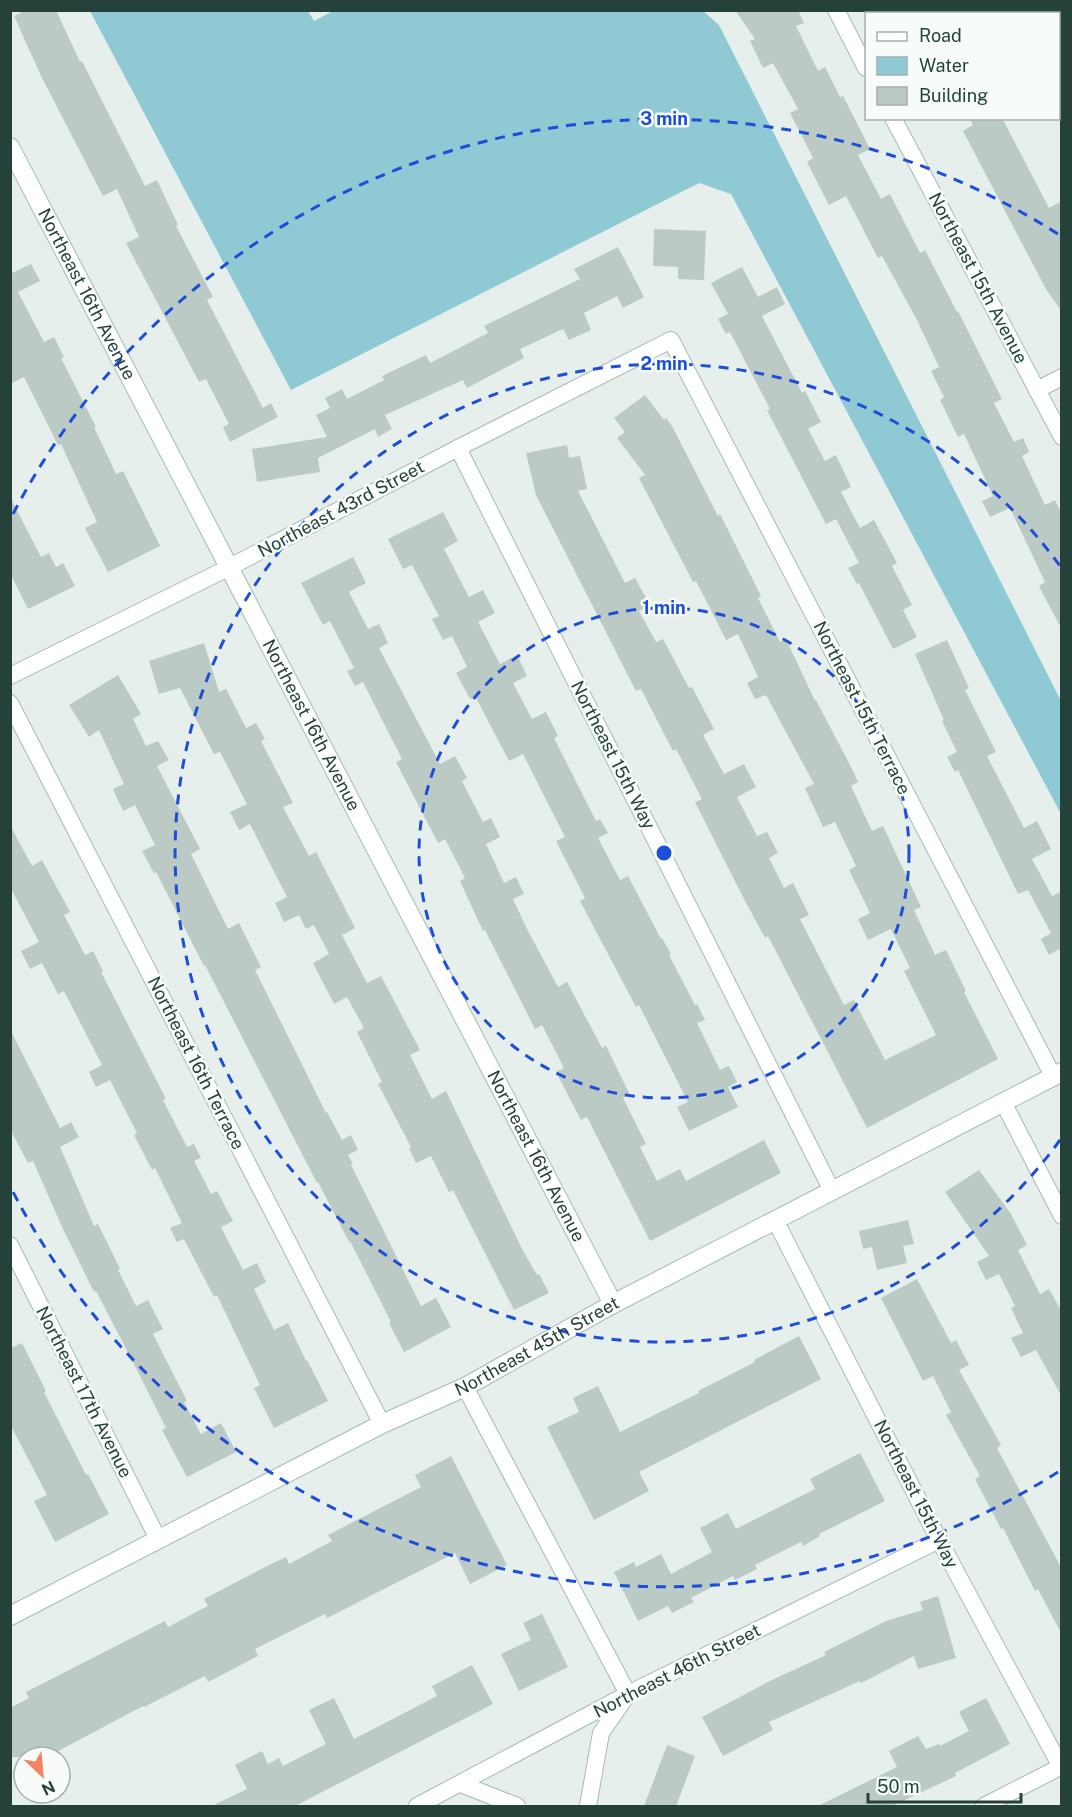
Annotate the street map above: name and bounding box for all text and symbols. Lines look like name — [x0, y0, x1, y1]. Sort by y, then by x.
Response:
legend — [865, 12, 1060, 120]
text: Road — [919, 25, 962, 46]
text: Water — [919, 55, 969, 76]
text: Building — [919, 85, 988, 106]
text: 3 min — [640, 108, 688, 129]
street label: Northeast 15th Avenue — [924, 189, 1032, 367]
street label: Northeast 16th Avenue — [34, 205, 140, 383]
text: 2 min — [640, 353, 688, 374]
street label: Northeast 43rd Street — [254, 456, 427, 561]
text: 1 min — [642, 597, 686, 618]
street label: Northeast 15th Terrace — [810, 618, 915, 798]
street label: Northeast 16th Avenue — [258, 636, 365, 814]
street label: Northeast 15th Way — [567, 677, 660, 833]
centre of rings — [654, 843, 674, 863]
street label: Northeast 16th Terrace — [144, 973, 249, 1153]
street label: Northeast 16th Avenue — [483, 1067, 590, 1245]
street label: Northeast 45th Street — [451, 1292, 622, 1400]
street label: Northeast 17th Avenue — [32, 1302, 137, 1481]
street label: Northeast 15th Way — [870, 1416, 963, 1572]
street label: Northeast 46th Street — [590, 1619, 764, 1722]
north arrow — [12, 1745, 72, 1805]
scale bar — [868, 1766, 1021, 1804]
text: 50 m — [877, 1776, 920, 1797]
text: N — [39, 1777, 58, 1799]

